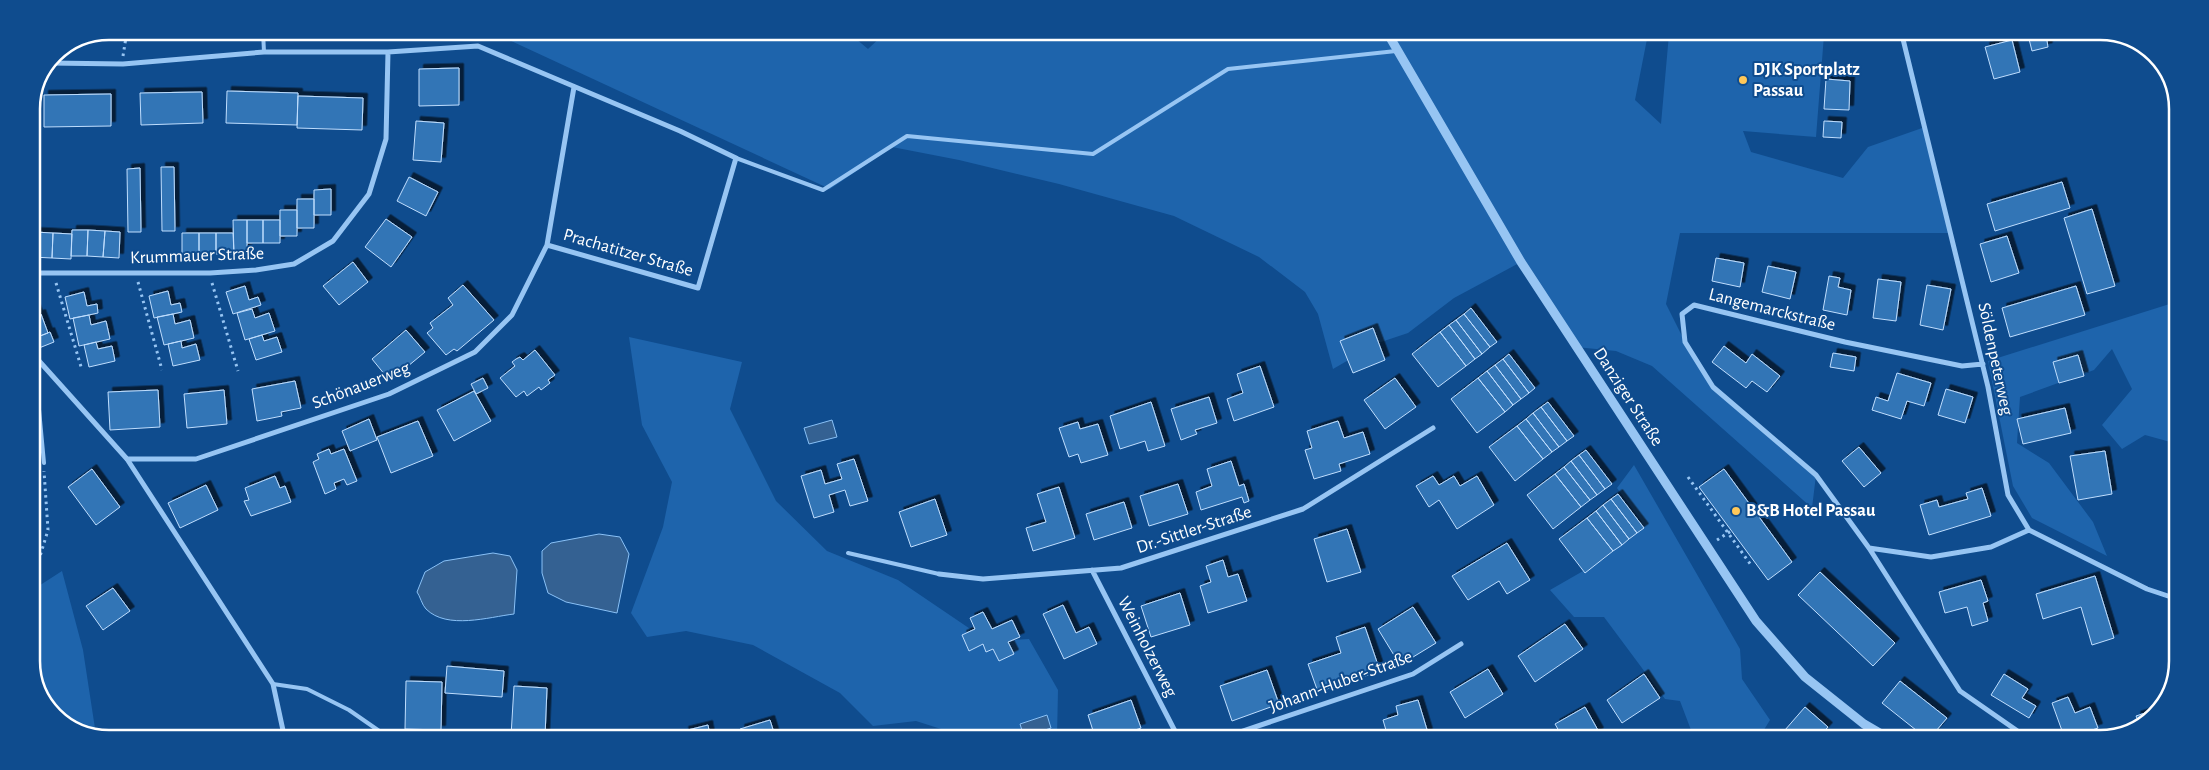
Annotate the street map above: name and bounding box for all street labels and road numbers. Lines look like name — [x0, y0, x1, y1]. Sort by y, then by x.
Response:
street label: Prachatitzer Straße — [561, 226, 695, 280]
street label: Krummauer Straße — [130, 245, 264, 267]
street label: Langemarckstraße — [1707, 286, 1837, 334]
street label: Söldenpeterweg — [1974, 301, 2016, 417]
street label: Danziger Straße — [1590, 345, 1666, 449]
street label: Schönauerweg — [310, 359, 412, 413]
street label: Dr.-Sittler-Straße — [1134, 503, 1254, 557]
street label: Weinholzerweg — [1114, 594, 1180, 700]
street label: Johann-Huber-Straße — [1267, 648, 1415, 716]

